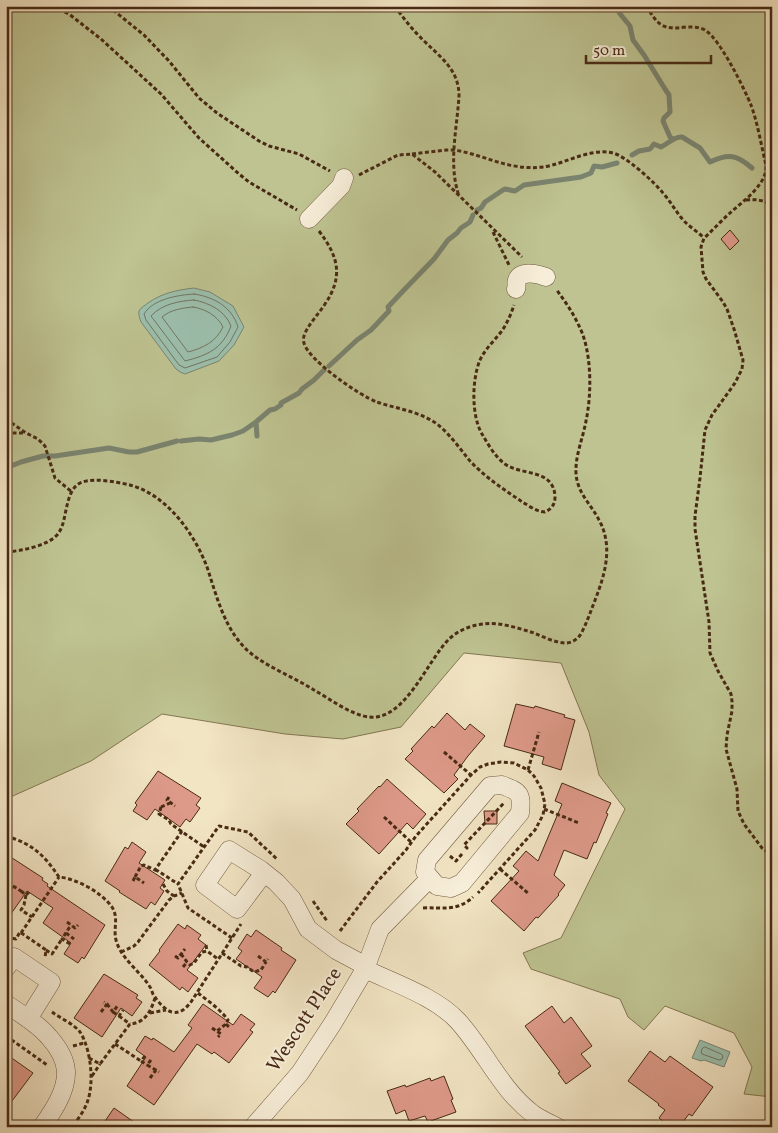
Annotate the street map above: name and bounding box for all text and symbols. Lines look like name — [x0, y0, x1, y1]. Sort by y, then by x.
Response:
scale bar — [586, 32, 710, 64]
text: 50 m — [593, 41, 625, 62]
street label: Wescott Place — [261, 962, 349, 1078]

